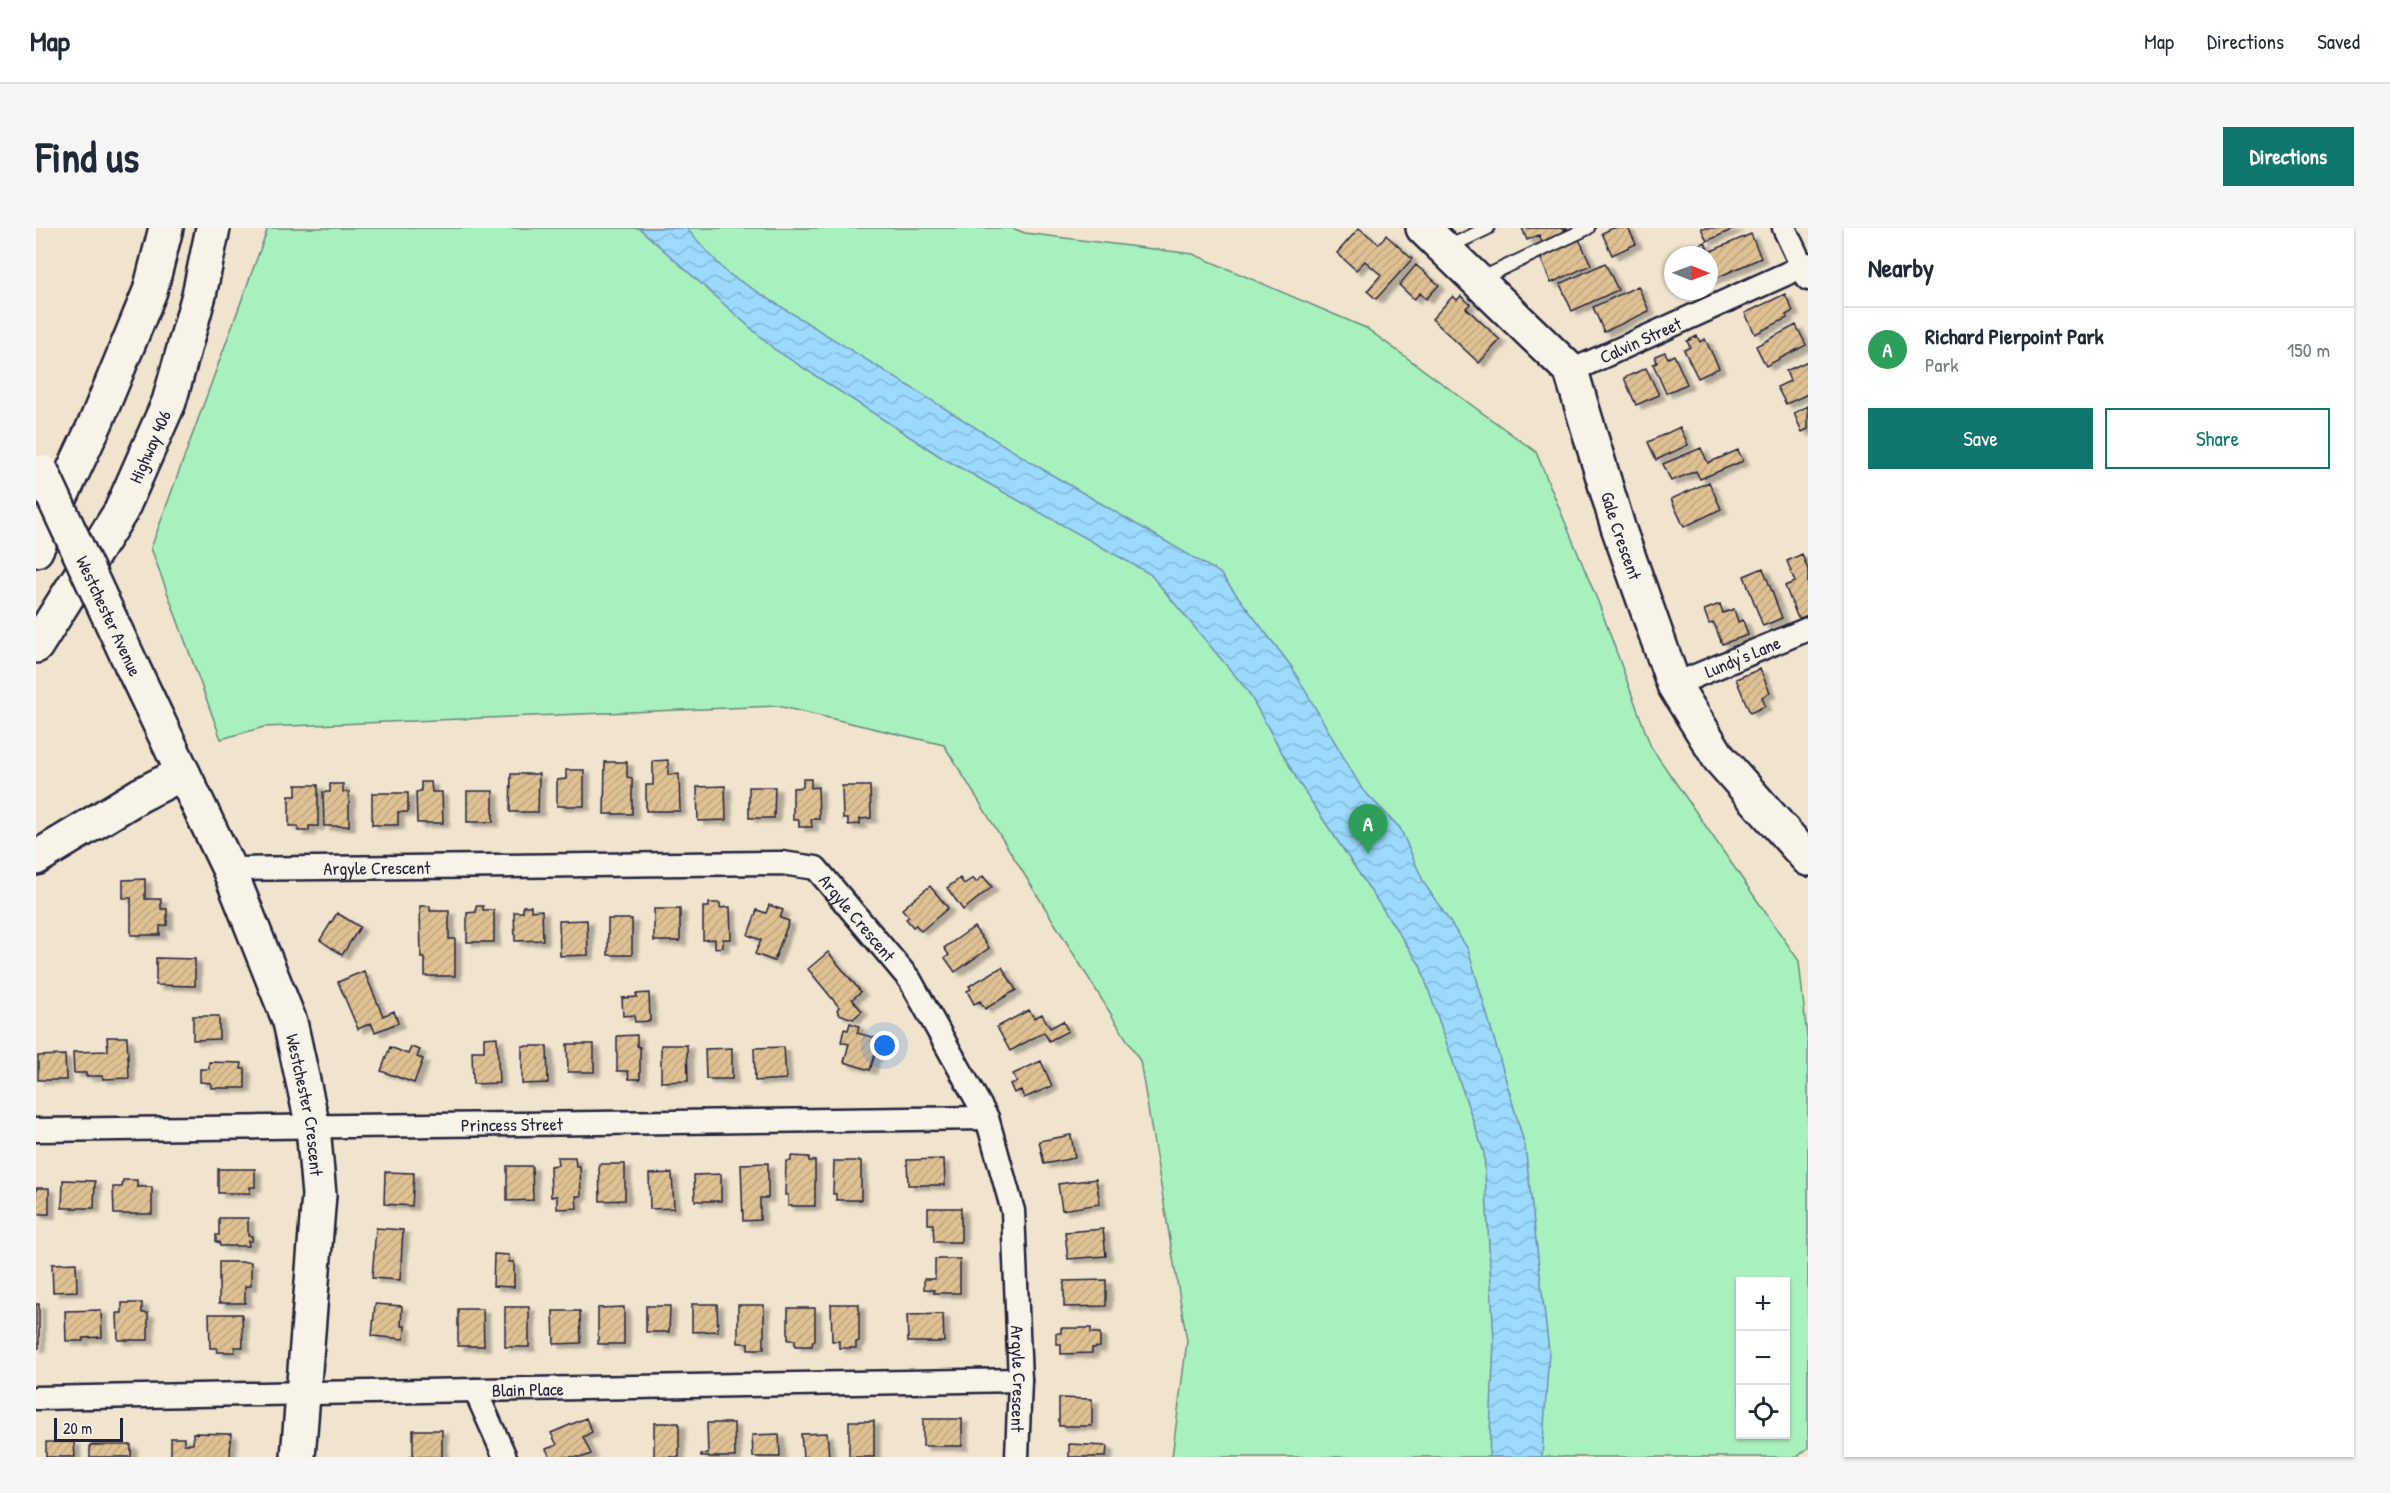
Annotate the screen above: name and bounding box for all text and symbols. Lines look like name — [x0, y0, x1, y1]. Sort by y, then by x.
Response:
text: Map — [30, 22, 70, 60]
text: Map — [2144, 27, 2174, 56]
text: Directions — [2207, 27, 2284, 56]
text: Saved — [2317, 27, 2360, 56]
button: Directions — [2223, 127, 2354, 186]
text: Find us — [36, 128, 139, 185]
north arrow — [1664, 246, 1718, 300]
text: Nearby — [1868, 250, 1934, 285]
street label: Calvin Street — [1595, 310, 1686, 369]
text: Richard Pierpoint Park — [1925, 321, 2104, 351]
text: A — [1883, 336, 1892, 363]
text: 150 m — [2287, 336, 2330, 363]
text: Park — [1925, 351, 1958, 378]
street label: Highway 406 — [122, 406, 176, 487]
button: Save — [1868, 408, 2093, 469]
button: Share — [2105, 408, 2330, 469]
street label: Gale Crescent — [1596, 489, 1648, 584]
street label: Westchester Avenue — [70, 552, 148, 680]
street label: Lundy's Lane — [1701, 630, 1784, 683]
pin: A — [1348, 804, 1388, 854]
street label: Argyle Crescent — [323, 854, 431, 880]
street label: Argyle Crescent — [814, 869, 902, 967]
street label: Westchester Crescent — [280, 1031, 330, 1177]
your location — [870, 1031, 899, 1060]
street label: Princess Street — [461, 1111, 564, 1137]
map controls — [1736, 1277, 1790, 1439]
button: + — [1736, 1277, 1790, 1331]
street label: Argyle Crescent — [1005, 1325, 1033, 1433]
button: − — [1736, 1331, 1790, 1385]
street label: Blain Place — [492, 1376, 564, 1402]
button: locate — [1736, 1385, 1790, 1439]
scale bar — [54, 1415, 123, 1442]
text: 20 m — [63, 1417, 92, 1439]

